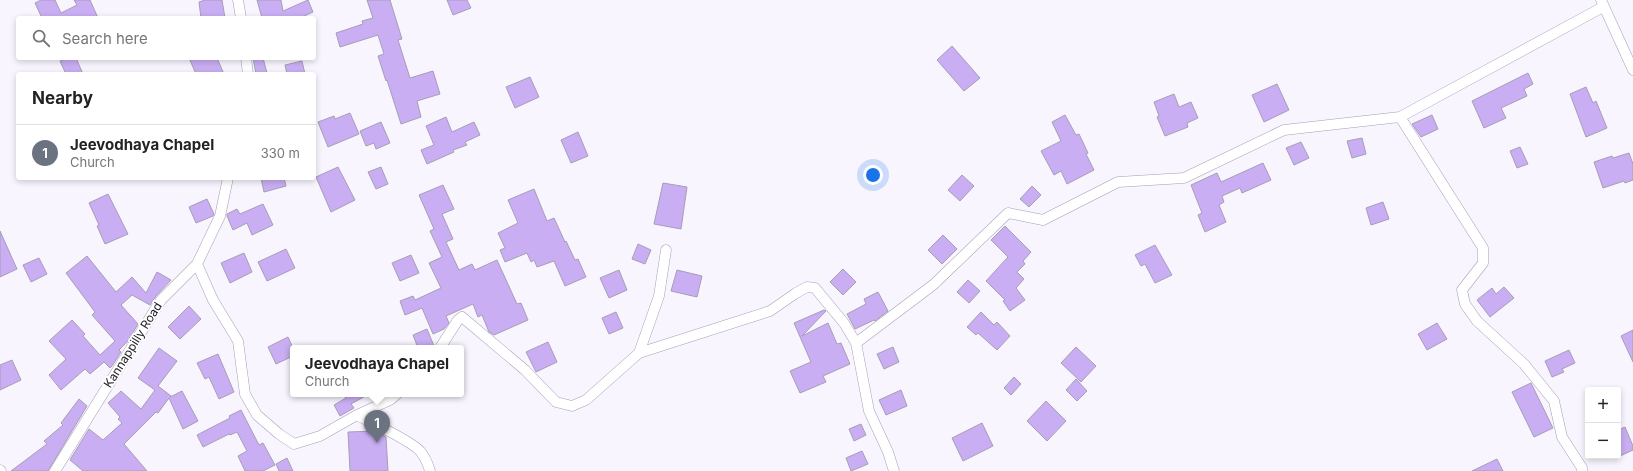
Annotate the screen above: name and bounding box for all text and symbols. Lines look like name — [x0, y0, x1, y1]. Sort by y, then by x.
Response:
search box — [16, 16, 316, 60]
icon: search — [30, 27, 52, 49]
text: Search here — [62, 29, 148, 48]
text: Nearby — [32, 88, 93, 108]
text: Jeevodhaya Chapel — [70, 135, 214, 154]
text: 1 — [42, 145, 48, 161]
text: 330 m — [261, 145, 300, 161]
text: Church — [70, 154, 115, 170]
your location — [863, 165, 883, 185]
street label: Kannappilly Road — [100, 299, 165, 390]
popup — [290, 345, 464, 397]
text: Jeevodhaya Chapel — [305, 354, 449, 373]
text: Church — [305, 373, 350, 389]
map controls — [1585, 387, 1621, 459]
button: + — [1585, 387, 1621, 423]
pin: 1 — [364, 410, 390, 443]
button: − — [1585, 423, 1621, 459]

